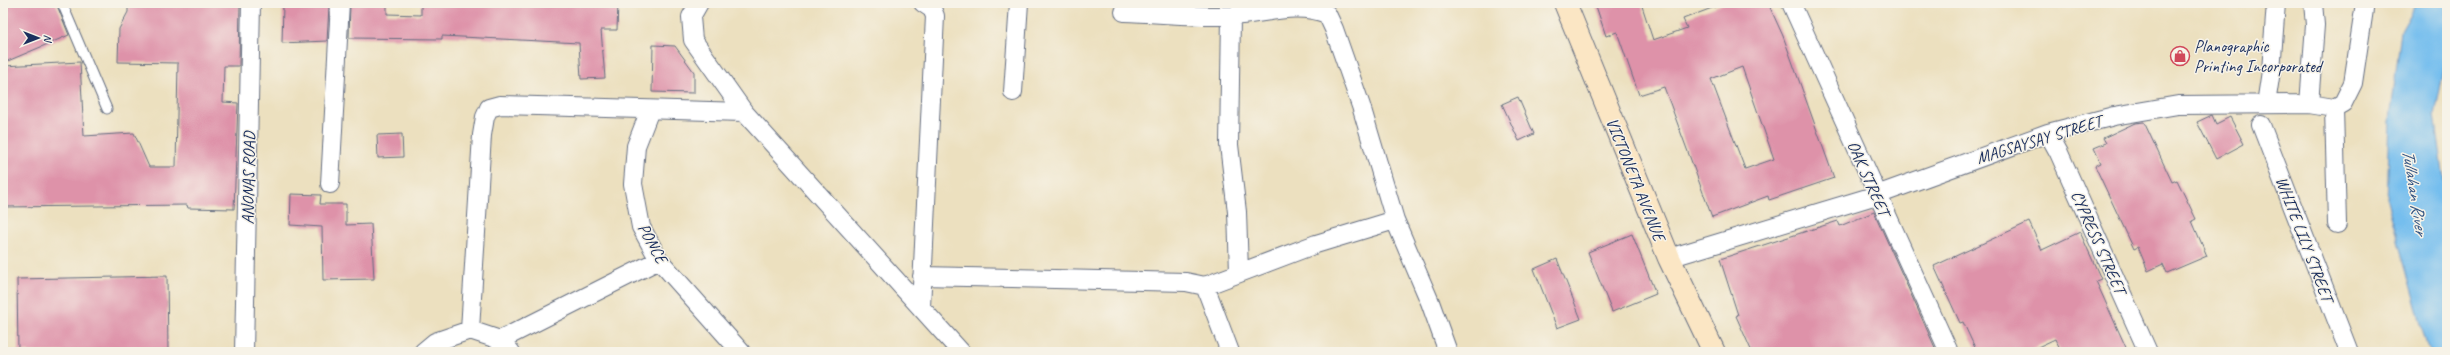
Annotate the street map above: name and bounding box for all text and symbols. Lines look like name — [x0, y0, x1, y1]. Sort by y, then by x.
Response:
north arrow — [18, 18, 58, 58]
text: N — [41, 35, 55, 44]
place label: Planographic Printing Incorporated — [2194, 36, 2324, 77]
shop icon: Planographic Printing Incorporated — [2169, 45, 2191, 67]
street label: MAGSAYSAY STREET — [1974, 109, 2108, 169]
street label: VICTONETA AVENUE — [1601, 114, 1671, 246]
street label: ANONAS ROAD — [237, 130, 260, 225]
street label: OAK STREET — [1843, 137, 1896, 223]
water label: Tullahan River — [2397, 148, 2433, 240]
street label: WHITE LILY STREET — [2271, 174, 2339, 308]
street label: CYPRESS STREET — [2066, 187, 2132, 300]
street label: PONCE — [633, 219, 673, 269]

